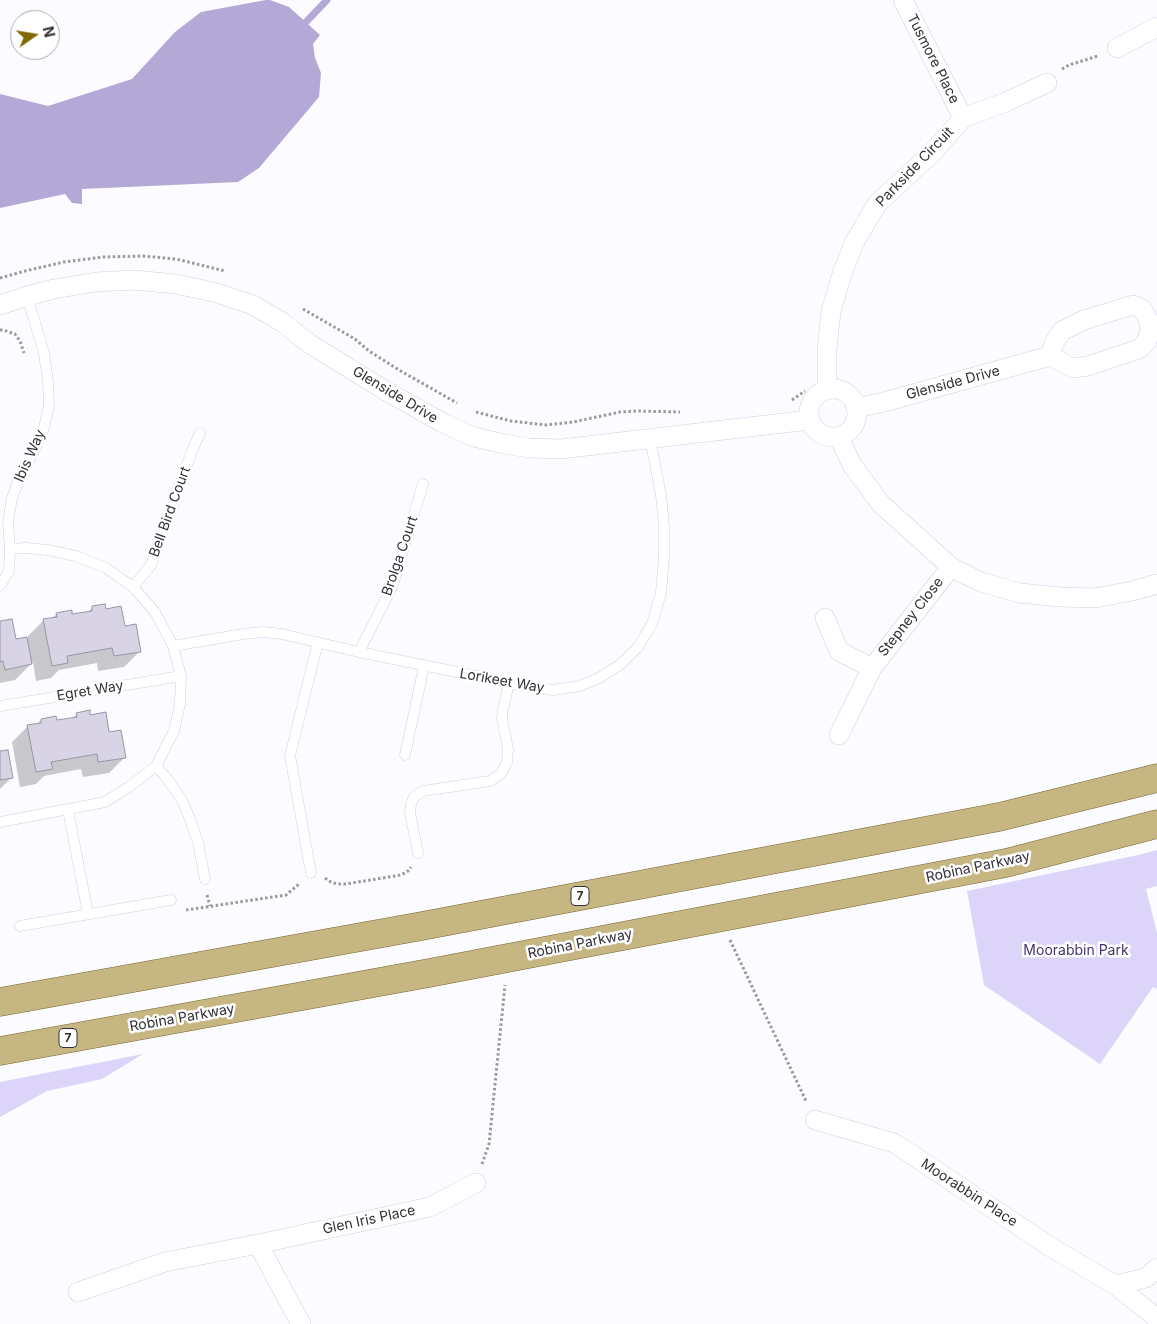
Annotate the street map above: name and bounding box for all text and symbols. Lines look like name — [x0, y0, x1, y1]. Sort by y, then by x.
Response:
north arrow — [10, 10, 60, 60]
street label: Tusmore Place — [903, 12, 963, 106]
text: N — [40, 25, 59, 39]
street label: Parkside Circuit — [873, 124, 957, 210]
street label: Glenside Drive — [904, 362, 1002, 404]
street label: Glenside Drive — [349, 363, 441, 427]
street label: Ibis Way — [11, 427, 49, 485]
street label: Bell Bird Court — [146, 464, 194, 560]
street label: Brolga Court — [378, 514, 422, 598]
street label: Stepney Close — [875, 574, 947, 660]
street label: Lorikeet Way — [458, 665, 546, 697]
street label: Egret Way — [55, 677, 125, 705]
street label: Robina Parkway — [924, 848, 1032, 886]
road number: 7 — [571, 886, 589, 906]
street label: Robina Parkway — [526, 926, 634, 962]
park label: Moorabbin Park — [1023, 943, 1129, 959]
street label: Robina Parkway — [128, 1001, 236, 1035]
road number: 7 — [59, 1028, 77, 1048]
street label: Moorabbin Place — [918, 1156, 1020, 1230]
street label: Glen Iris Place — [321, 1202, 417, 1238]

